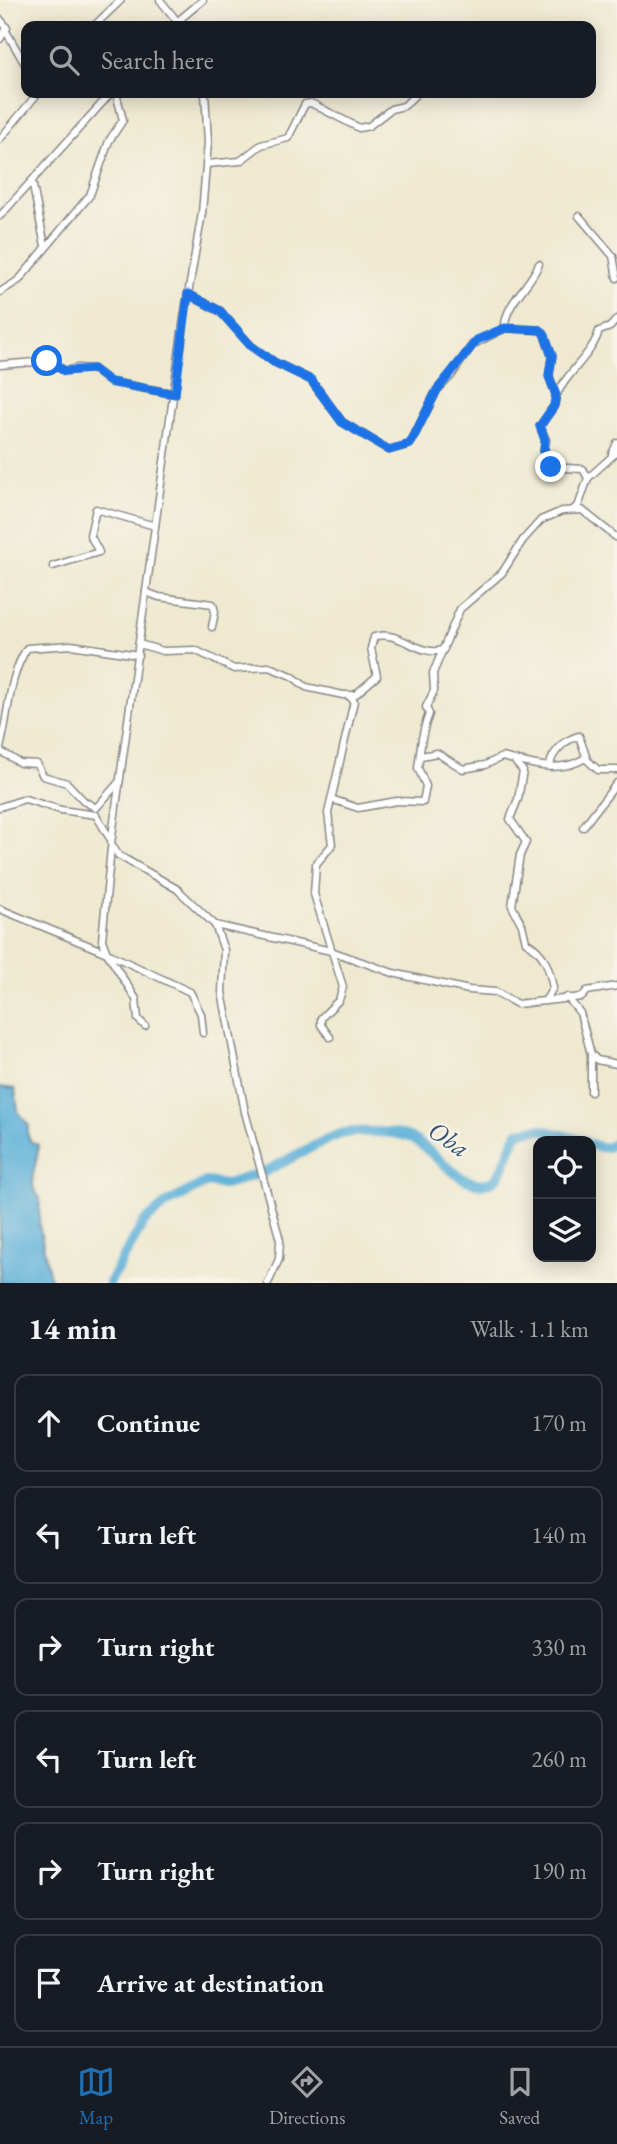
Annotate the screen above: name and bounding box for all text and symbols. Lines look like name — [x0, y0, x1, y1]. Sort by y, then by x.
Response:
search box — [21, 21, 596, 98]
icon: search — [45, 41, 83, 79]
text: Search here — [101, 43, 214, 77]
route start — [31, 345, 62, 376]
route end — [535, 451, 566, 482]
water label: Oba — [422, 1113, 476, 1165]
map controls — [533, 1136, 596, 1262]
button: locate — [533, 1136, 596, 1199]
button: layers — [533, 1199, 596, 1262]
text: 14 min — [28, 1309, 117, 1348]
text: Walk · 1.1 km — [470, 1314, 589, 1344]
icon: ahead — [30, 1404, 68, 1442]
text: Continue — [97, 1406, 200, 1440]
text: 170 m — [531, 1408, 587, 1438]
icon: left — [30, 1516, 68, 1554]
text: Turn left — [97, 1518, 196, 1552]
text: 140 m — [531, 1520, 587, 1550]
icon: right — [30, 1628, 68, 1666]
text: Turn right — [97, 1630, 215, 1664]
text: 330 m — [531, 1632, 587, 1662]
icon: left — [30, 1740, 68, 1778]
text: Turn left — [97, 1742, 196, 1776]
text: 260 m — [531, 1744, 587, 1774]
icon: right — [30, 1852, 68, 1890]
text: Turn right — [97, 1854, 215, 1888]
text: 190 m — [531, 1856, 587, 1886]
icon: arrive — [30, 1964, 68, 2002]
text: Arrive at destination — [97, 1966, 324, 2000]
tab: Map — [77, 2063, 115, 2130]
tab: Directions — [269, 2063, 345, 2130]
tab: Saved — [499, 2063, 540, 2130]

